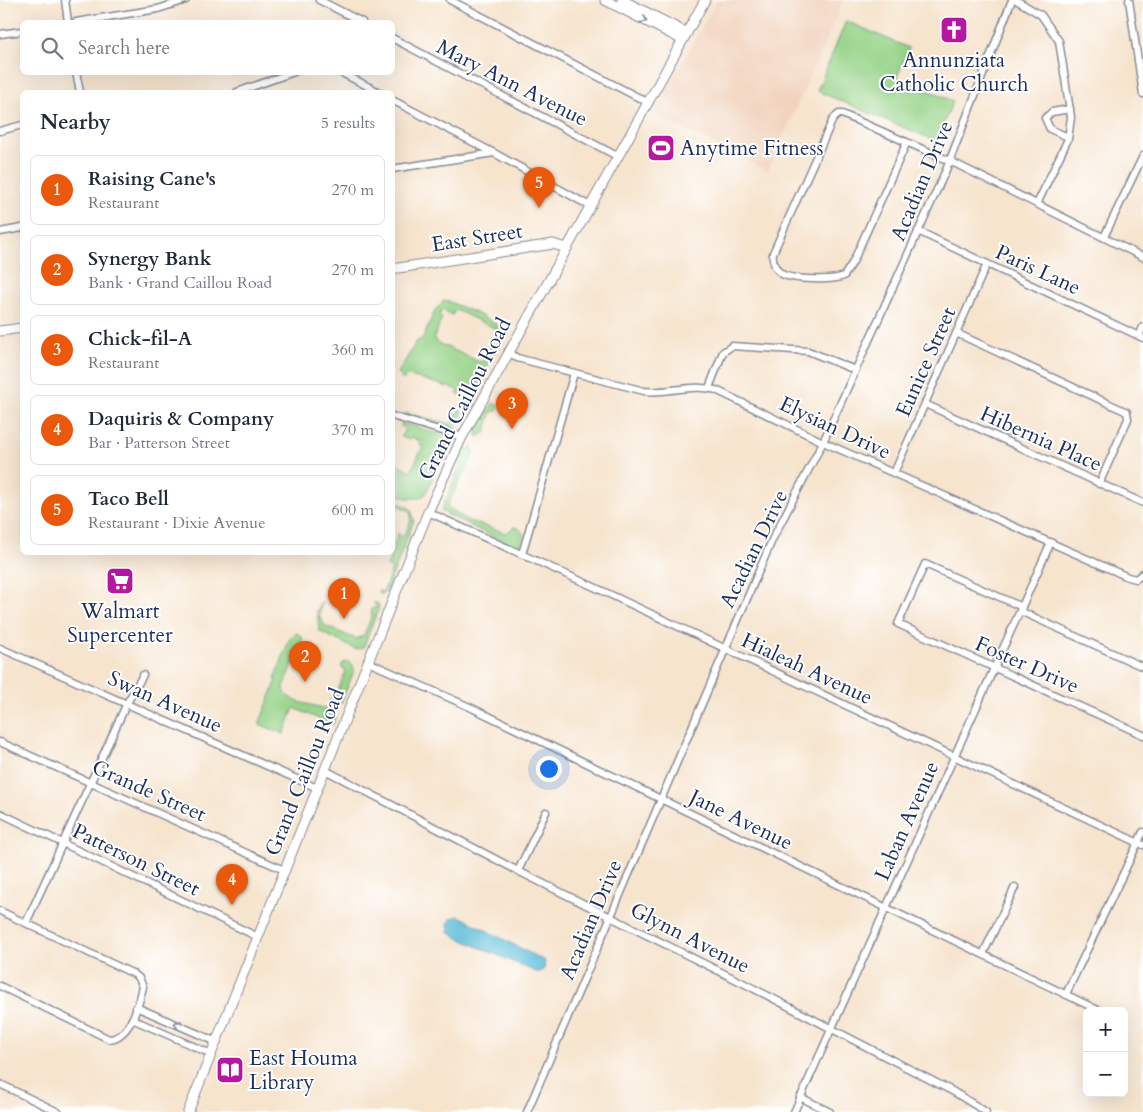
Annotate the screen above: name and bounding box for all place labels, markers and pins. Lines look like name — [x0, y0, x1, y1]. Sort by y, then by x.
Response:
church icon: Annunziata Catholic Church — [939, 15, 969, 45]
place label: Annunziata Catholic Church — [880, 46, 1029, 99]
sports icon: Anytime Fitness — [646, 133, 676, 163]
place label: Anytime Fitness — [680, 134, 823, 163]
pin: 5 — [523, 167, 555, 208]
pin: 3 — [496, 388, 528, 429]
supermarket icon: Walmart Supercenter — [105, 566, 135, 596]
pin: 1 — [328, 578, 360, 619]
place label: Walmart Supercenter — [67, 597, 173, 650]
pin: 2 — [289, 641, 321, 682]
pin: 4 — [216, 864, 248, 905]
place label: East Houma Library — [249, 1044, 358, 1097]
library icon: East Houma Library — [215, 1055, 245, 1085]

